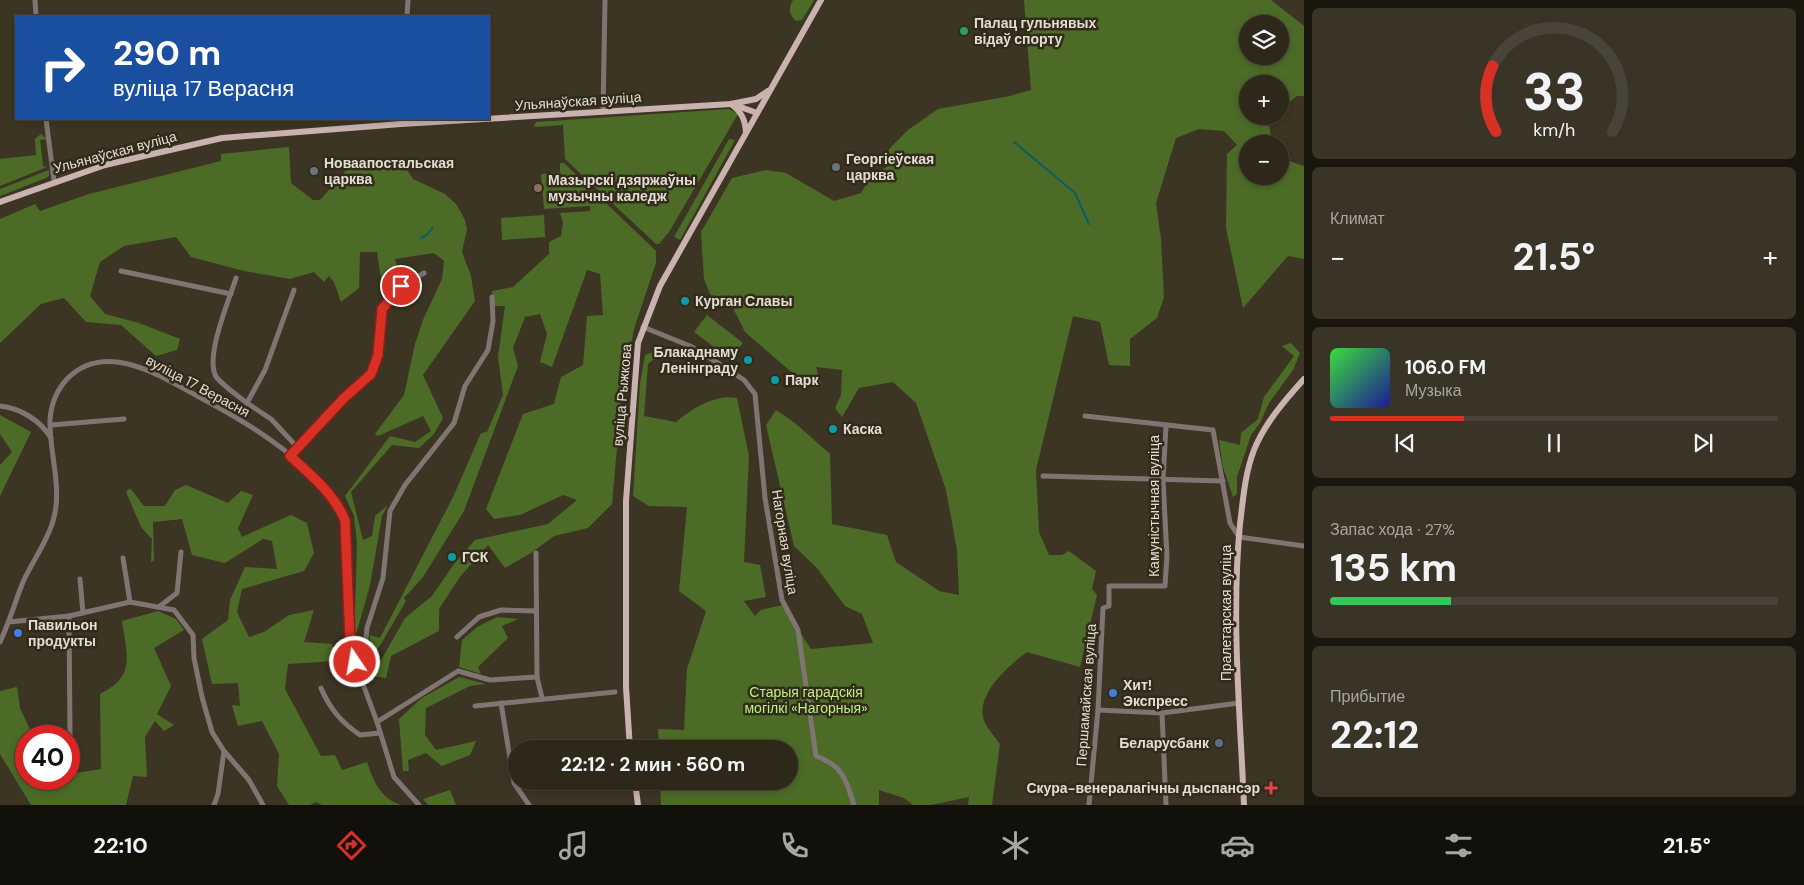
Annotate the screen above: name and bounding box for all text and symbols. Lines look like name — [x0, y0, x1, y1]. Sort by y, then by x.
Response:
place label: Палац гульнявых відаў спорту — [974, 14, 1097, 48]
map controls — [1239, 15, 1289, 185]
button: layers — [1239, 15, 1289, 65]
marker: Палац гульнявых відаў спорту — [958, 25, 970, 37]
text: 290 m — [113, 30, 221, 76]
icon: right — [30, 35, 95, 100]
text: 33 — [1523, 58, 1585, 126]
text: вуліца 17 Верасня — [113, 74, 294, 103]
button: + — [1239, 75, 1289, 125]
street label: Ульянаўская вуліца — [514, 88, 642, 114]
text: km/h — [1533, 118, 1575, 142]
street label: Ульянаўская вуліца — [51, 127, 179, 177]
button: − — [1239, 135, 1289, 185]
place label: Георгіеўская царква — [846, 150, 934, 184]
place label: Новаапостальская царква — [324, 154, 454, 188]
marker: Георгіеўская царква — [830, 161, 842, 173]
marker: Новаапостальская царква — [308, 165, 320, 177]
place label: Мазырскі дзяржаўны музычны каледж — [548, 171, 696, 205]
marker: Мазырскі дзяржаўны музычны каледж — [532, 182, 544, 194]
text: Климат — [1330, 208, 1384, 229]
text: 21.5° — [1513, 232, 1595, 282]
text: − — [1330, 239, 1345, 276]
text: + — [1763, 239, 1778, 276]
pin — [380, 265, 422, 307]
icon: arrive — [387, 272, 415, 300]
place label: Курган Славы — [695, 292, 792, 310]
marker: Курган Славы — [679, 295, 691, 307]
street label: вуліца Рыжкова — [609, 343, 635, 447]
place label: Блакаднаму Ленінграду — [653, 343, 738, 377]
street label: вуліца 17 Верасня — [143, 351, 253, 421]
marker: Блакаднаму Ленінграду — [742, 354, 754, 366]
text: 106.0 FM — [1405, 355, 1486, 380]
place label: Парк — [785, 371, 819, 389]
marker: Парк — [769, 374, 781, 386]
text: Музыка — [1405, 380, 1462, 401]
place label: Каска — [843, 420, 882, 438]
marker: Каска — [827, 423, 839, 435]
icon: previous — [1391, 429, 1419, 457]
icon: pause — [1540, 429, 1568, 457]
icon: next — [1689, 429, 1717, 457]
street label: Камуністычная вуліца — [1145, 435, 1163, 577]
street label: Нагорная вуліца — [768, 488, 802, 596]
text: Запас хода · 27% — [1330, 519, 1455, 540]
text: 135 km — [1330, 543, 1457, 593]
street label: Пралетарская вуліца — [1217, 545, 1235, 681]
place label: ГСК — [462, 548, 489, 566]
marker: ГСК — [446, 551, 458, 563]
place label: Павильон продукты — [28, 616, 98, 650]
street label: Першамайская вуліца — [1072, 623, 1100, 767]
marker: Павильон продукты — [12, 627, 24, 639]
position arrow — [328, 635, 380, 687]
place label: Хит! Экспресс — [1123, 676, 1188, 710]
park label: Старыя гарадскія могілкі «Нагорныя» — [744, 683, 868, 717]
text: Прибытие — [1330, 686, 1405, 707]
marker: Хит! Экспресс — [1107, 687, 1119, 699]
text: 22:12 — [1330, 710, 1419, 760]
speed limit sign: 40 — [15, 725, 80, 790]
place label: Беларусбанк — [1119, 734, 1210, 752]
marker: Беларусбанк — [1213, 737, 1225, 749]
text: 22:12 · 2 мин · 560 m — [561, 752, 745, 777]
place label: Скура-венералагічны дыспансэр — [1026, 779, 1260, 797]
marker: Скура-венералагічны дыспансэр — [1264, 781, 1278, 795]
icon: directions — [334, 828, 369, 863]
icon: music — [556, 828, 591, 863]
icon: phone — [777, 828, 812, 863]
icon: climate — [998, 828, 1033, 863]
icon: car — [1220, 828, 1255, 863]
icon: filters — [1441, 828, 1476, 863]
text: 22:10 — [93, 831, 148, 860]
text: 21.5° — [1663, 831, 1711, 860]

